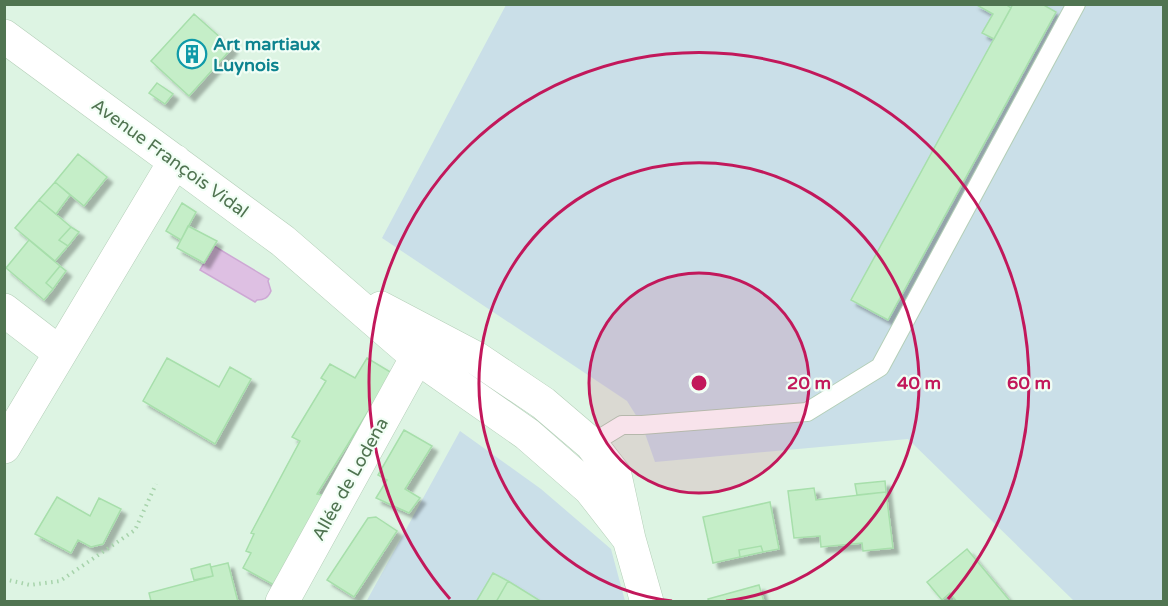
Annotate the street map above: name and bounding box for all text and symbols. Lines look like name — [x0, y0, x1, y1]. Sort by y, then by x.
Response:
place label: Art martiaux Luynois — [213, 33, 320, 76]
building icon: Art martiaux Luynois — [176, 38, 208, 70]
street label: Avenue François Vidal — [87, 94, 253, 222]
text: 20 m — [787, 372, 831, 394]
text: 40 m — [897, 372, 941, 394]
text: 60 m — [1007, 372, 1051, 394]
centre of rings — [689, 373, 709, 393]
street label: Allée de Lodena — [307, 414, 393, 544]

